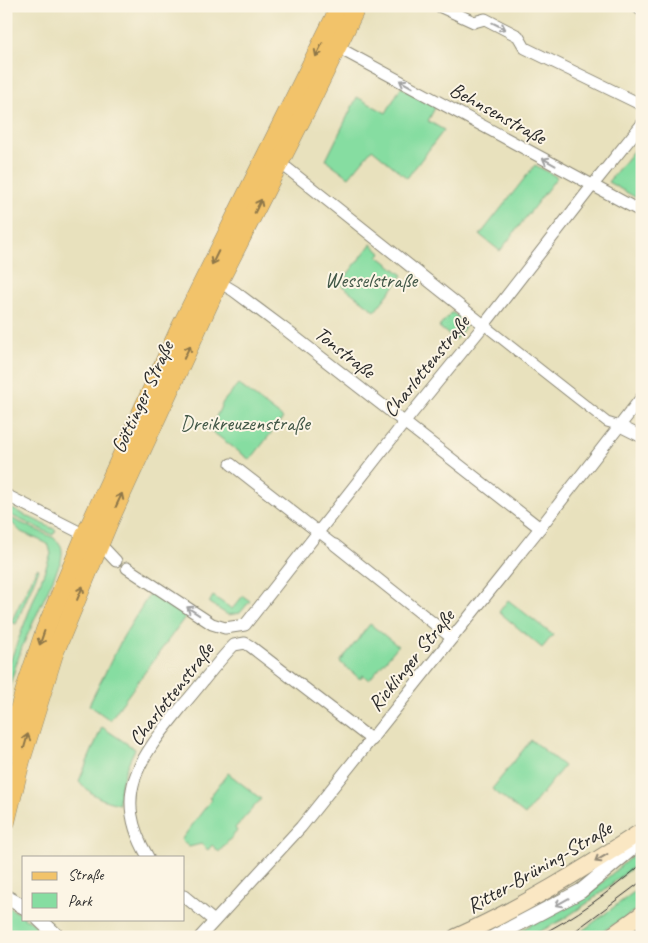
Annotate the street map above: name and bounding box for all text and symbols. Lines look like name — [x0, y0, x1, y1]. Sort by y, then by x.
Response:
one-way arrow — [492, 21, 507, 31]
one-way arrow — [314, 42, 323, 57]
street label: Behnsenstraße — [445, 76, 552, 151]
one-way arrow — [400, 79, 414, 89]
one-way arrow — [542, 157, 557, 166]
one-way arrow — [254, 199, 264, 214]
one-way arrow — [210, 251, 220, 266]
park label: Wesselstraße — [325, 267, 419, 293]
street label: Charlottenstraße — [377, 308, 476, 422]
street label: Tonstraße — [309, 320, 382, 385]
street label: Göttinger Straße — [105, 335, 180, 457]
one-way arrow — [183, 345, 192, 360]
park label: Dreikreuzenstraße — [180, 410, 312, 436]
one-way arrow — [115, 493, 125, 508]
one-way arrow — [75, 586, 85, 601]
street label: Ricklinger Straße — [362, 602, 461, 716]
one-way arrow — [186, 606, 200, 616]
one-way arrow — [37, 629, 47, 645]
street label: Charlottenstraße — [123, 636, 221, 751]
one-way arrow — [22, 733, 32, 749]
street label: Ritter-Brüning-Straße — [462, 814, 618, 919]
one-way arrow — [594, 853, 608, 863]
legend — [22, 856, 185, 920]
text: Straße — [68, 866, 104, 885]
text: Park — [68, 892, 93, 911]
one-way arrow — [555, 897, 569, 907]

